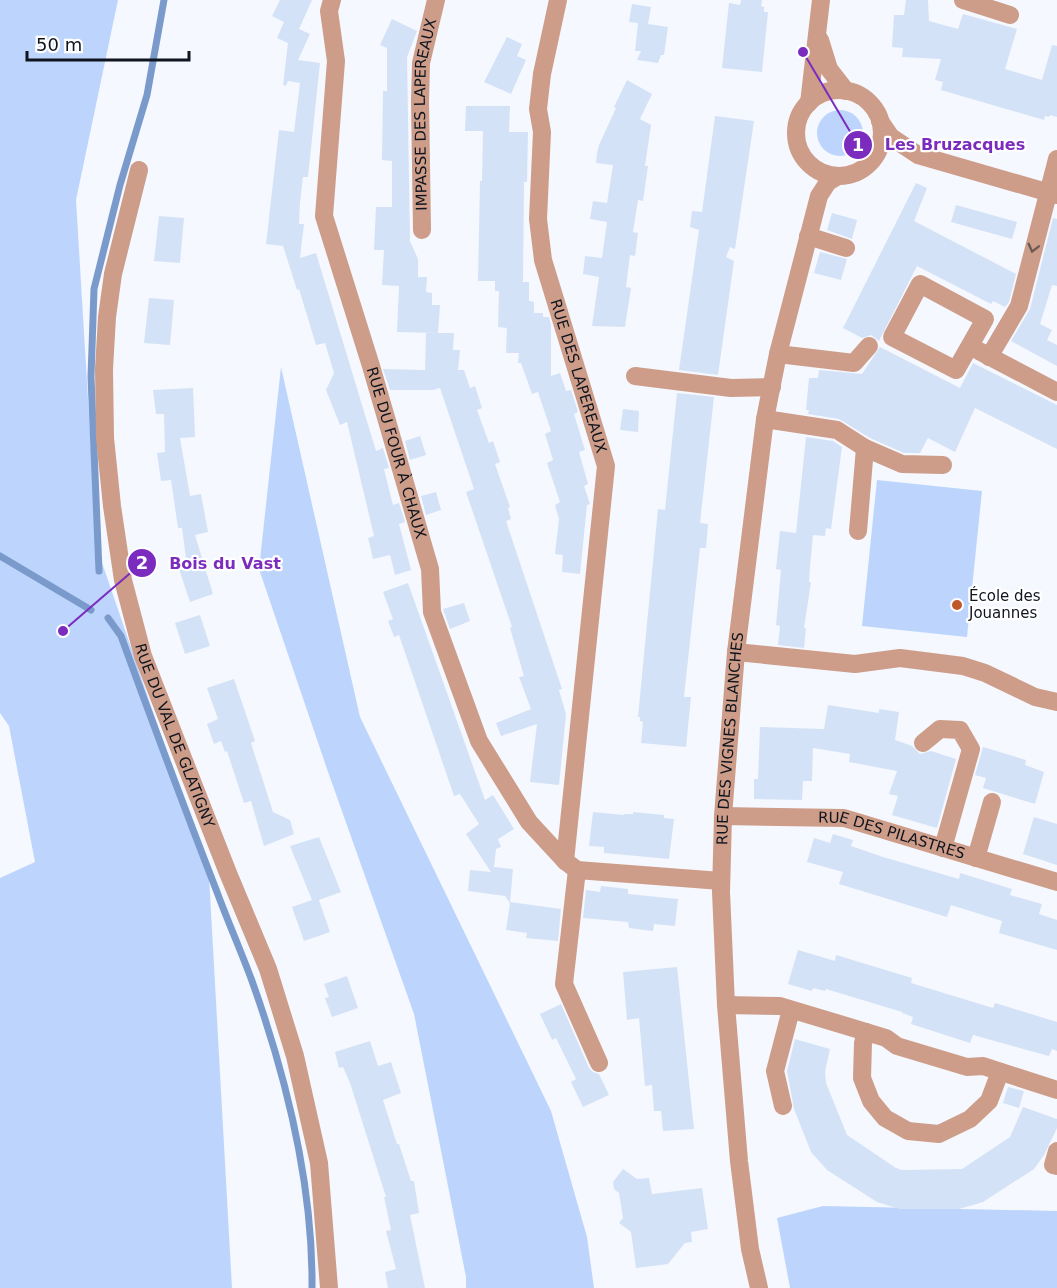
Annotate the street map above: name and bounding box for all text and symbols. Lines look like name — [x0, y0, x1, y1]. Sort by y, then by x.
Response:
street label: IMPASSE DES LAPEREAUX — [411, 16, 440, 211]
scale bar — [27, 24, 189, 62]
text: 50 m — [36, 34, 82, 55]
callout: Les Bruzacques — [843, 128, 1037, 162]
text: 1 — [852, 134, 864, 155]
text: Les Bruzacques — [885, 135, 1025, 154]
one-way arrow — [1028, 243, 1041, 253]
street label: RUE DES LAPEREAUX — [546, 297, 610, 455]
street label: RUE DU FOUR À CHAUX — [363, 365, 430, 541]
callout: Bois du Vast — [127, 546, 293, 580]
text: 2 — [136, 552, 148, 573]
text: Bois du Vast — [169, 554, 281, 573]
place label: École des Jouannes — [968, 586, 1041, 622]
marker: École des Jouannes — [950, 598, 964, 612]
street label: RUE DES VIGNES BLANCHES — [713, 631, 747, 845]
street label: RUE DU VAL DE GLATIGNY — [131, 641, 219, 831]
street label: RUE DES PILASTRES — [818, 808, 967, 863]

